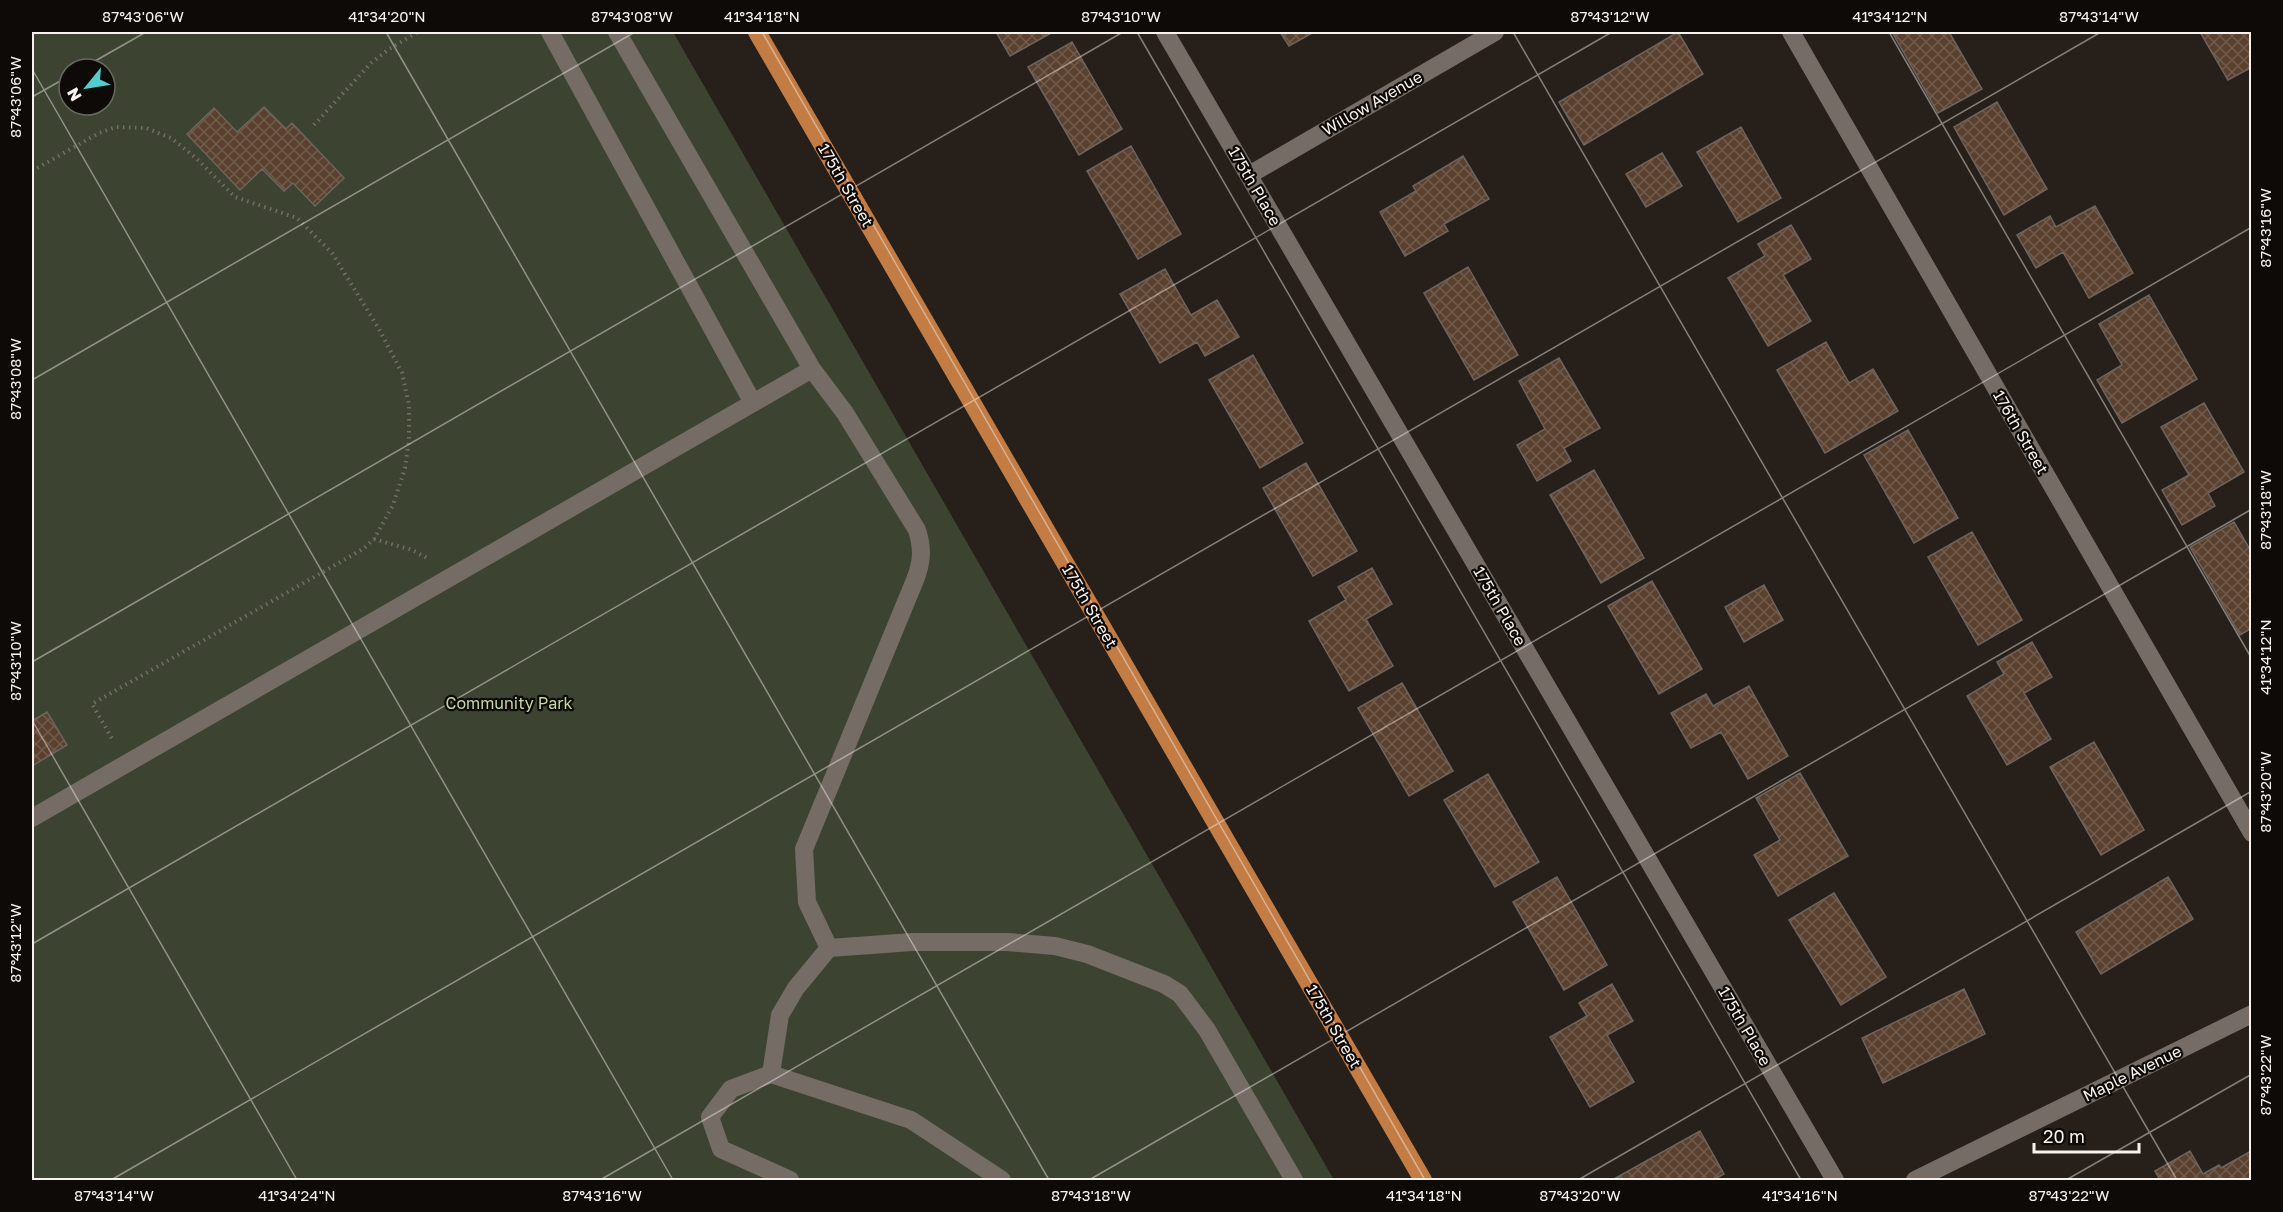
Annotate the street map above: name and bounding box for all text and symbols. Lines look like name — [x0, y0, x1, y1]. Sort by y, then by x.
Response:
text: 87°43'06"W — [102, 7, 184, 25]
text: 41°34'20"N — [348, 7, 426, 25]
text: 87°43'08"W — [591, 7, 673, 25]
text: 41°34'18"N — [724, 7, 800, 25]
text: 87°43'10"W — [1081, 7, 1161, 25]
text: 87°43'12"W — [1570, 7, 1650, 25]
text: 41°34'12"N — [1852, 7, 1928, 25]
text: 87°43'14"W — [2059, 7, 2139, 25]
text: 87°43'06"W — [6, 56, 24, 138]
north arrow — [57, 57, 117, 117]
street label: Willow Avenue — [1318, 66, 1426, 140]
text: N — [62, 84, 86, 105]
street label: 175th Street — [814, 140, 878, 230]
street label: 175th Place — [1224, 143, 1286, 229]
text: 87°43'16"W — [2256, 188, 2274, 268]
text: 87°43'08"W — [6, 338, 24, 420]
street label: 176th Street — [1989, 386, 2053, 478]
text: 87°43'18"W — [2256, 470, 2274, 550]
street label: 175th Street — [1058, 561, 1122, 651]
street label: 175th Place — [1469, 563, 1531, 649]
text: 41°34'12"N — [2256, 619, 2274, 695]
text: 87°43'10"W — [6, 621, 24, 701]
park label: Community Park — [446, 693, 572, 713]
text: 87°43'20"W — [2256, 751, 2274, 833]
text: 87°43'12"W — [6, 903, 24, 983]
street label: 175th Street — [1302, 981, 1366, 1071]
street label: 175th Place — [1714, 983, 1776, 1069]
text: 87°43'22"W — [2256, 1035, 2274, 1115]
street label: Maple Avenue — [2079, 1040, 2185, 1106]
scale bar — [2034, 1116, 2139, 1154]
text: 20 m — [2043, 1125, 2085, 1147]
text: 87°43'14"W — [74, 1186, 154, 1204]
text: 41°34'24"N — [258, 1186, 336, 1204]
text: 87°43'16"W — [562, 1186, 642, 1204]
text: 87°43'18"W — [1051, 1186, 1131, 1204]
text: 41°34'18"N — [1386, 1186, 1462, 1204]
text: 87°43'20"W — [1539, 1186, 1621, 1204]
text: 41°34'16"N — [1762, 1186, 1838, 1204]
text: 87°43'22"W — [2029, 1186, 2109, 1204]

